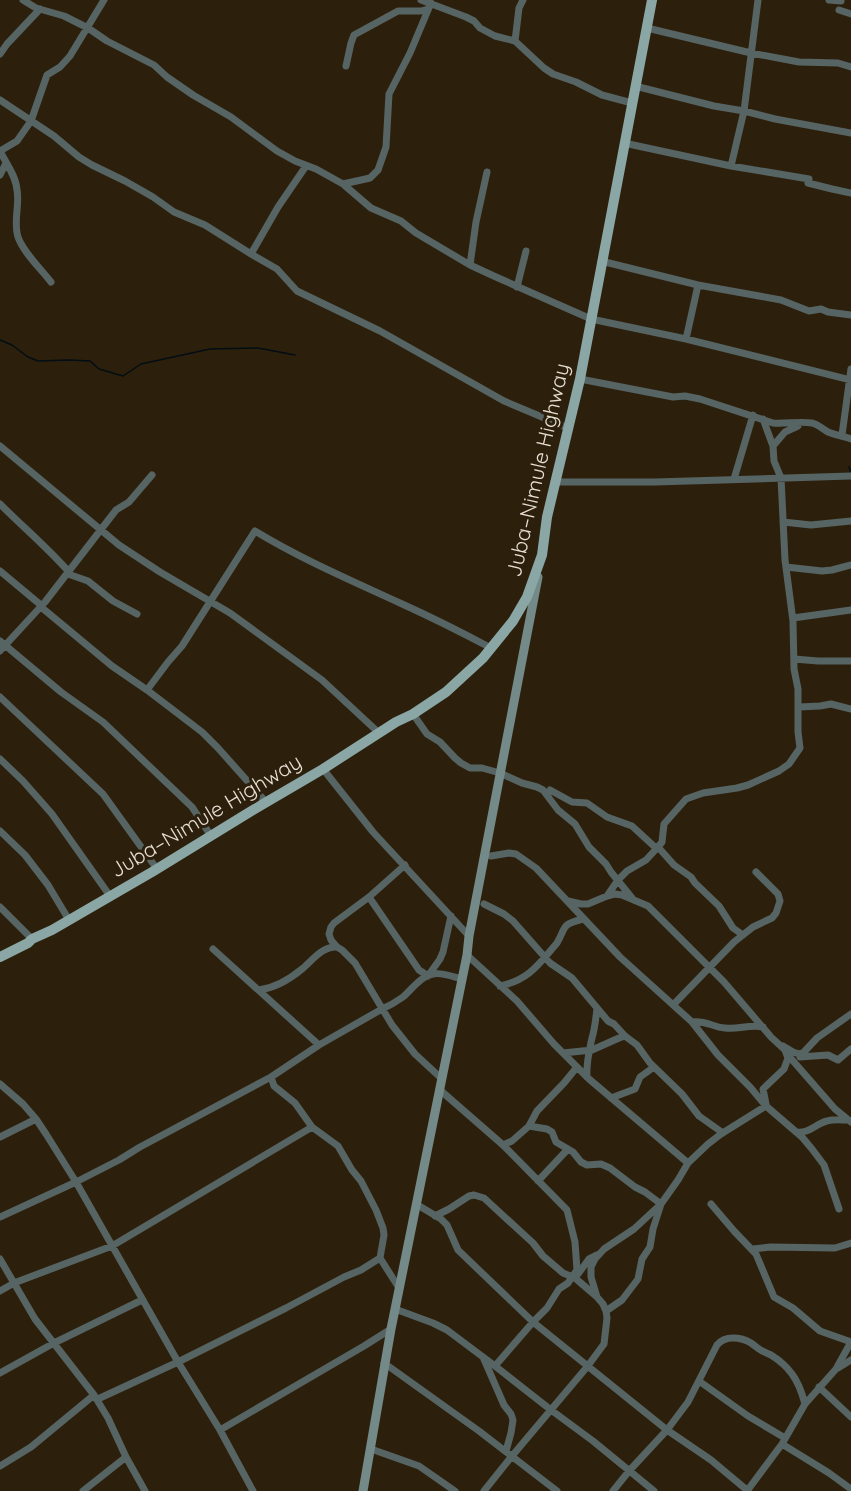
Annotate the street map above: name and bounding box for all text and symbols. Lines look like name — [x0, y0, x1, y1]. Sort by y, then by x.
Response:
street label: Juba–Nimule Highway — [500, 360, 574, 579]
street label: Juba–Nimule Highway — [105, 748, 306, 883]

